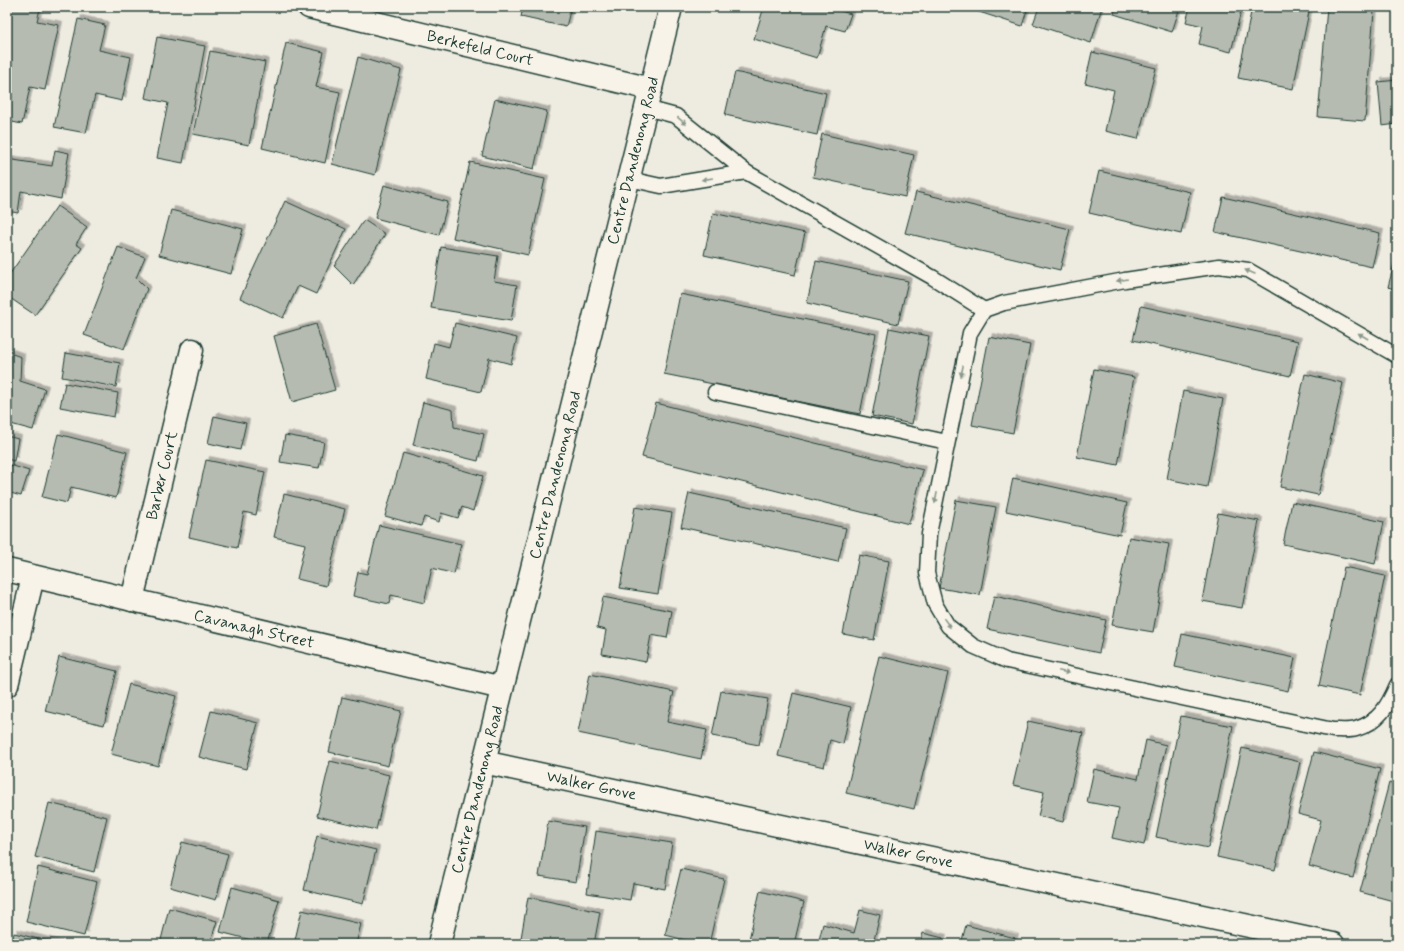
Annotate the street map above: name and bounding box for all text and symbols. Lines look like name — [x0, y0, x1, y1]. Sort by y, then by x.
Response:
street label: Berkefeld Court — [425, 25, 536, 71]
street label: Centre Dandenong Road — [602, 74, 664, 247]
one-way arrow — [677, 117, 688, 125]
one-way arrow — [701, 176, 714, 182]
one-way arrow — [1244, 269, 1256, 275]
one-way arrow — [1116, 278, 1128, 284]
one-way arrow — [1357, 333, 1369, 340]
one-way arrow — [959, 365, 965, 377]
street label: Centre Dandenong Road — [524, 389, 586, 561]
street label: Barber Court — [141, 428, 183, 522]
one-way arrow — [933, 492, 939, 504]
street label: Cavanagh Street — [192, 604, 317, 653]
one-way arrow — [943, 617, 951, 628]
one-way arrow — [1058, 670, 1070, 676]
street label: Centre Dandenong Road — [446, 703, 508, 876]
street label: Walker Grove — [545, 765, 638, 805]
street label: Walker Grove — [862, 833, 955, 873]

